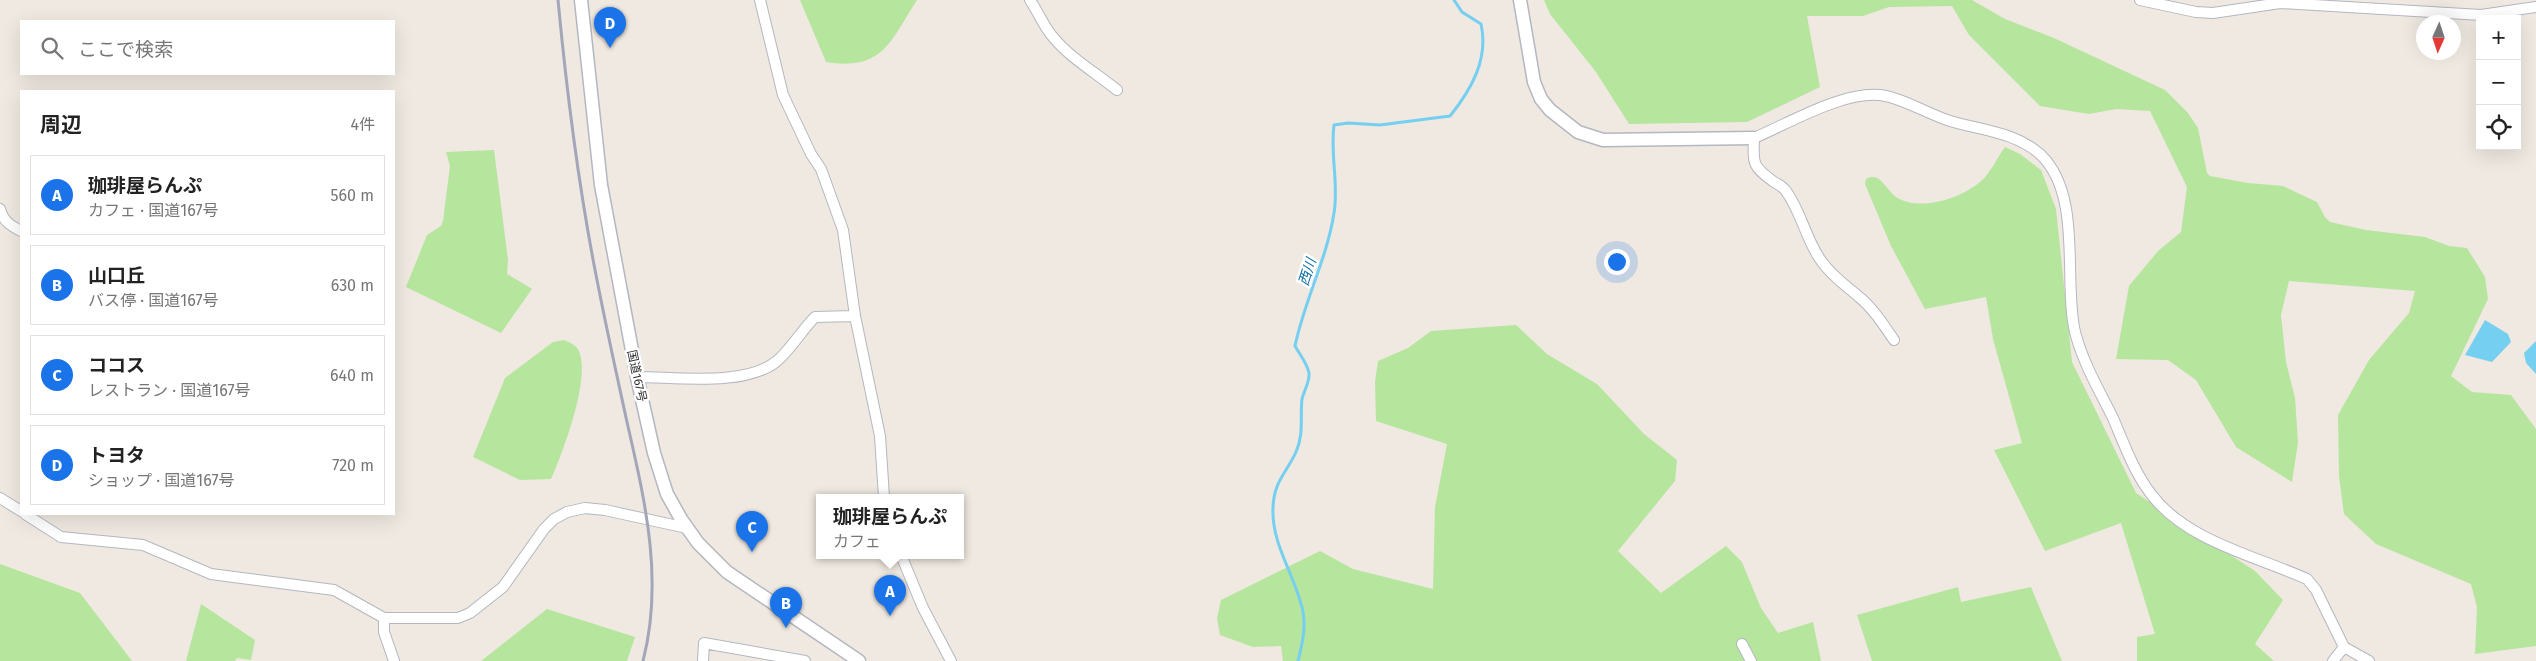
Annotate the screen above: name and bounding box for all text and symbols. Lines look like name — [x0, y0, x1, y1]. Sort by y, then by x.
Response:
pin: D — [594, 7, 626, 48]
north arrow — [2416, 15, 2461, 60]
map controls — [2476, 15, 2521, 150]
button: + — [2476, 15, 2521, 60]
search box — [20, 20, 395, 75]
icon: search — [38, 34, 66, 62]
text: ここで検索 — [78, 38, 173, 61]
button: − — [2476, 60, 2521, 105]
button: locate — [2476, 105, 2521, 150]
text: 周辺 — [40, 112, 82, 138]
text: 4件 — [350, 115, 375, 134]
text: 珈琲屋らんぷ — [88, 174, 202, 197]
text: A — [52, 186, 62, 205]
text: 560 m — [331, 186, 374, 205]
text: カフェ · 国道167号 — [88, 201, 218, 220]
your location — [1604, 249, 1630, 275]
water label: 西川 — [1295, 254, 1321, 288]
text: 山口丘 — [88, 264, 145, 287]
text: B — [52, 276, 62, 295]
text: 630 m — [331, 276, 374, 295]
text: バス停 · 国道167号 — [88, 291, 218, 310]
street label: 国道167号 — [625, 349, 649, 403]
text: ココス — [88, 354, 145, 377]
text: C — [52, 366, 62, 385]
text: 640 m — [330, 366, 374, 385]
text: レストラン · 国道167号 — [88, 381, 250, 400]
text: トヨタ — [88, 444, 145, 467]
text: D — [52, 456, 62, 475]
text: 720 m — [332, 456, 374, 475]
text: ショップ · 国道167号 — [88, 471, 234, 490]
popup — [816, 494, 964, 559]
text: 珈琲屋らんぷ — [833, 505, 947, 528]
pin: C — [736, 511, 768, 552]
text: カフェ — [833, 532, 881, 551]
pin: A — [874, 575, 906, 616]
pin: B — [770, 587, 802, 628]

